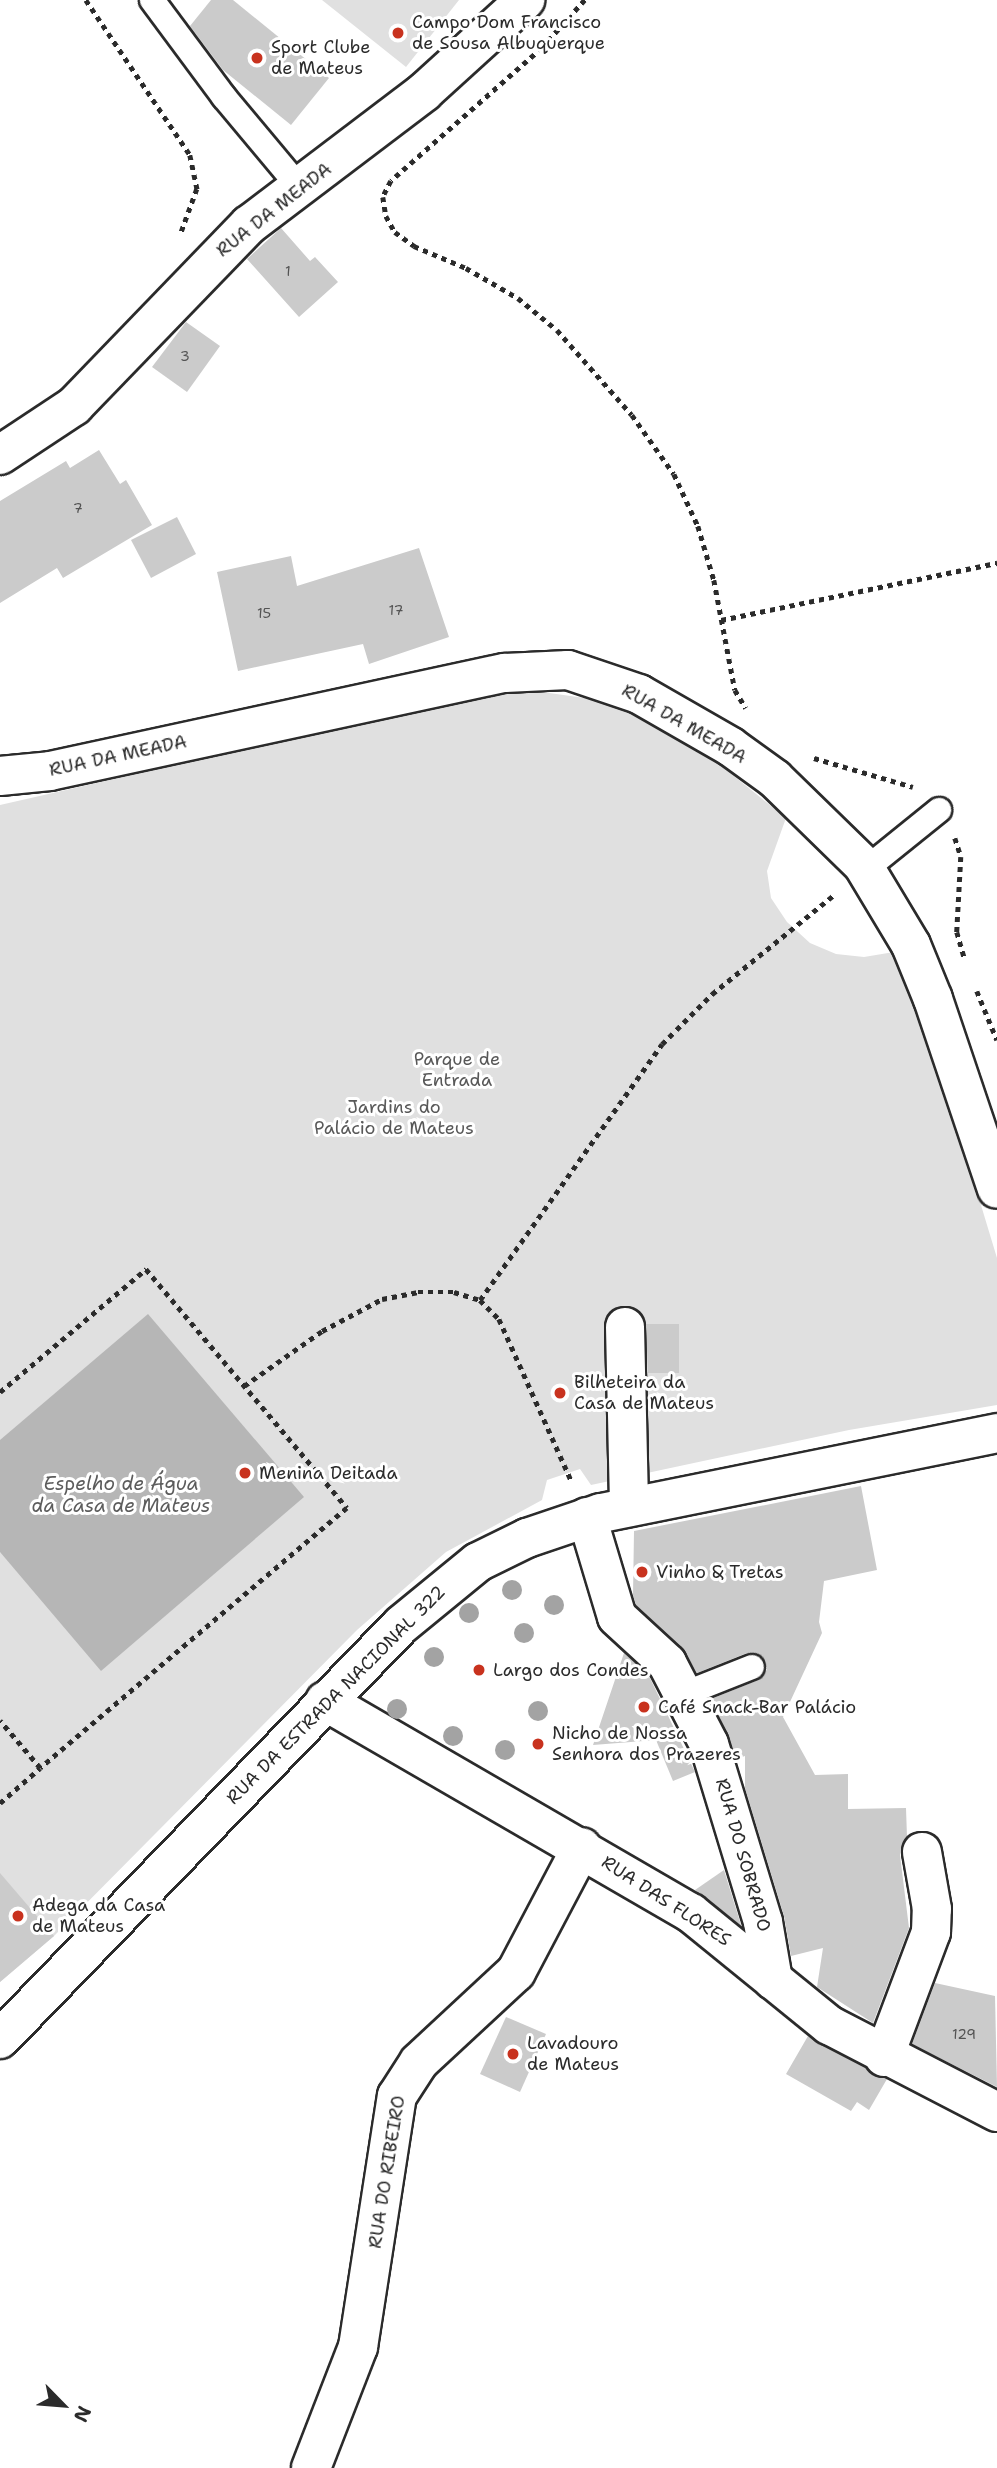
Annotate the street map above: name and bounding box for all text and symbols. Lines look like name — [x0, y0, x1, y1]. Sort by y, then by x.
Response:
place label: Campo Dom Francisco de Sousa Albuquerque — [412, 12, 605, 54]
marker: Campo Dom Francisco de Sousa Albuquerque — [390, 25, 406, 41]
place label: Sport Clube de Mateus — [271, 37, 371, 80]
marker: Sport Clube de Mateus — [249, 50, 265, 66]
street label: RUA DA MEADA — [212, 158, 336, 262]
house number: 1 — [285, 263, 291, 279]
house number: 3 — [180, 348, 190, 364]
house number: 7 — [73, 500, 83, 516]
house number: 17 — [389, 602, 403, 618]
house number: 15 — [257, 605, 271, 621]
street label: RUA DA MEADA — [618, 680, 750, 768]
street label: RUA DA MEADA — [47, 731, 189, 781]
park label: Parque de Entrada — [414, 1049, 500, 1092]
park label: Jardins do Palácio de Mateus — [314, 1097, 474, 1140]
place label: Bilheteira da Casa de Mateus — [574, 1372, 714, 1414]
marker: Bilheteira da Casa de Mateus — [552, 1385, 568, 1401]
place label: Menina Deitada — [259, 1462, 398, 1484]
marker: Menina Deitada — [237, 1465, 253, 1481]
water label: Espelho de Água da Casa de Mateus — [32, 1473, 210, 1517]
place label: Vinho & Tretas — [656, 1561, 784, 1583]
marker: Vinho & Tretas — [634, 1564, 650, 1580]
street label: RUA DA ESTRADA NACIONAL 322 — [222, 1581, 450, 1809]
place label: Largo dos Condes — [493, 1659, 649, 1681]
marker: Largo dos Condes — [471, 1662, 487, 1678]
place label: Café Snack-Bar Palácio — [658, 1696, 856, 1718]
marker: Café Snack-Bar Palácio — [636, 1699, 652, 1715]
place label: Nicho de Nossa Senhora dos Prazeres — [552, 1723, 741, 1766]
marker: Nicho de Nossa Senhora dos Prazeres — [530, 1736, 546, 1752]
street label: RUA DO SOBRADO — [711, 1776, 775, 1934]
street label: RUA DAS FLORES — [598, 1851, 734, 1951]
place label: Adega da Casa de Mateus — [32, 1895, 165, 1938]
marker: Adega da Casa de Mateus — [10, 1908, 26, 1924]
house number: 129 — [952, 2026, 976, 2042]
place label: Lavadouro de Mateus — [527, 2033, 619, 2076]
marker: Lavadouro de Mateus — [505, 2046, 521, 2062]
street label: RUA DO RIBEIRO — [364, 2094, 410, 2250]
north arrow — [28, 2370, 98, 2440]
text: N — [68, 2402, 97, 2426]

